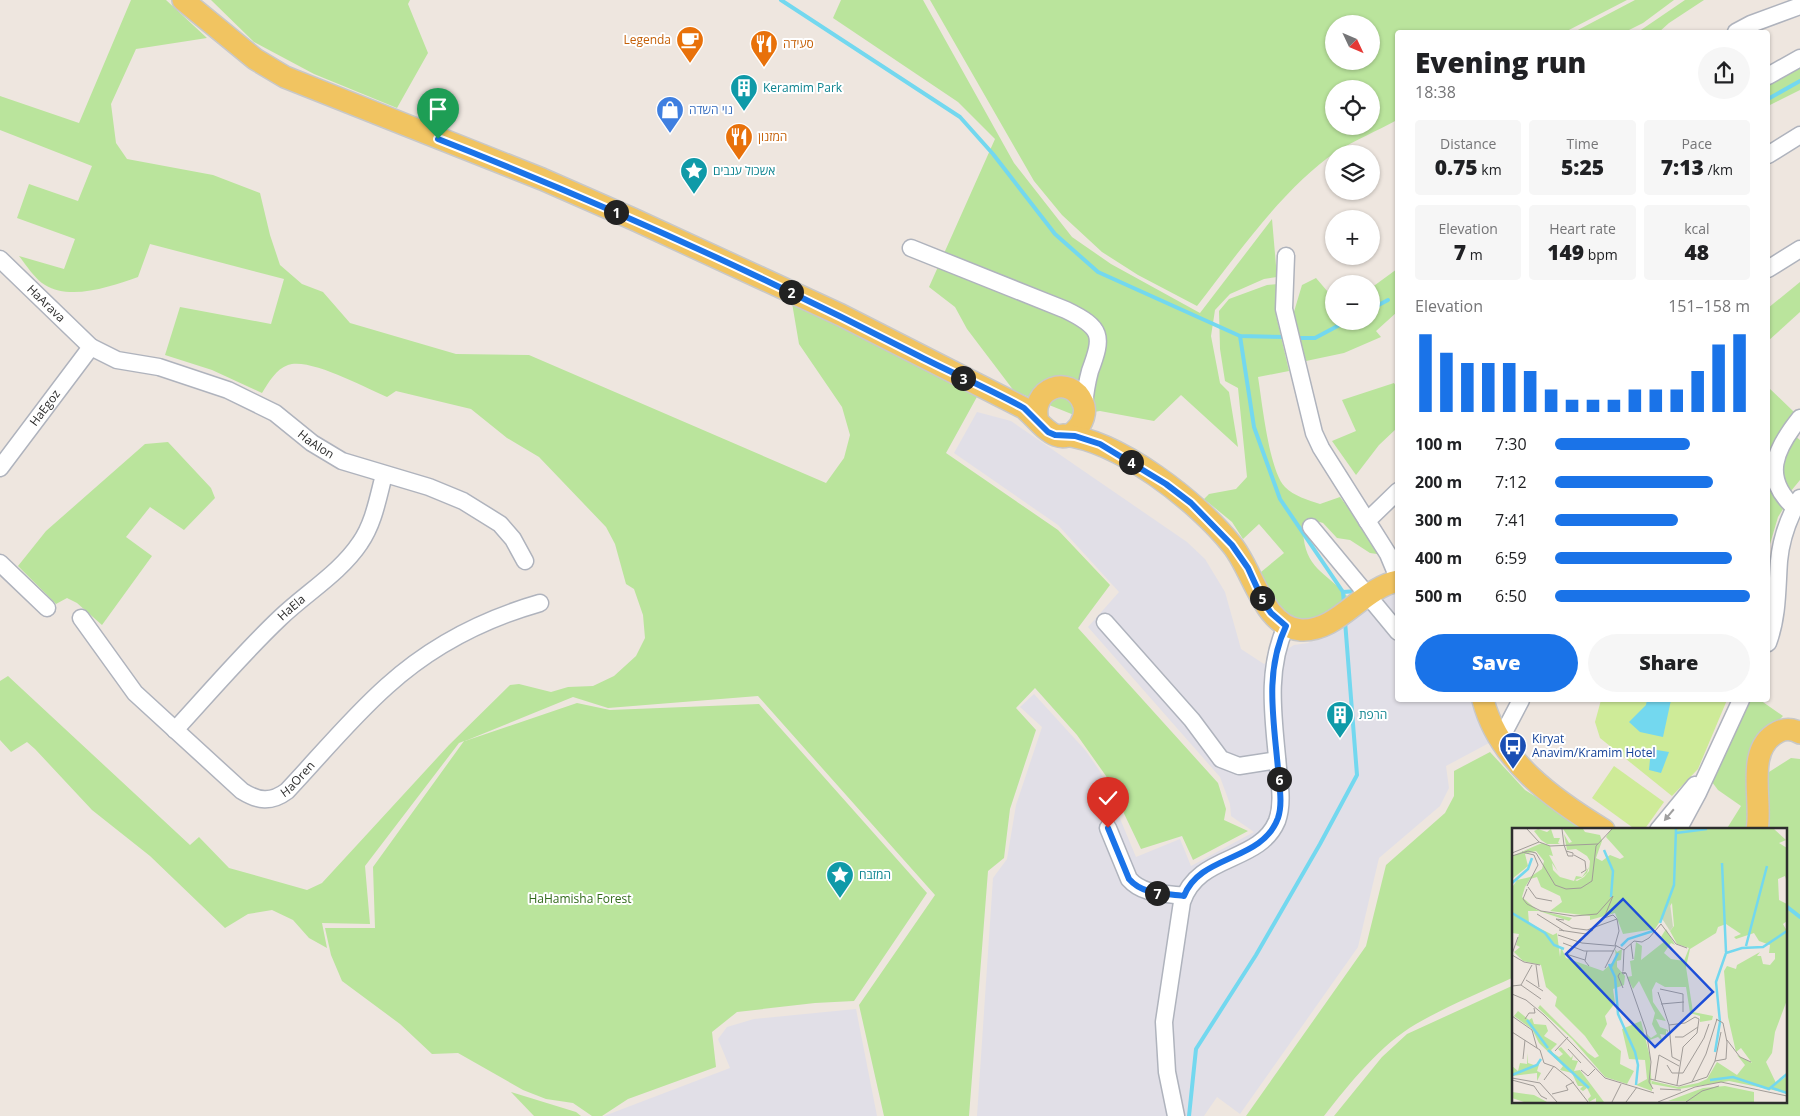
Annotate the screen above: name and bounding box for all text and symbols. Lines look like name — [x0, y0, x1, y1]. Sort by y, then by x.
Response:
north arrow — [1325, 15, 1380, 70]
map controls — [1325, 15, 1380, 330]
cafe icon: Legenda — [675, 25, 705, 64]
restaurant icon: סעידה — [749, 29, 779, 68]
place label: Legenda — [623, 31, 671, 48]
place label: סעידה — [783, 35, 814, 52]
text: Evening run — [1415, 43, 1586, 81]
button: share — [1698, 47, 1750, 99]
building icon: Keramim Park — [729, 73, 759, 112]
place label: Keramim Park — [763, 79, 843, 96]
button: locate — [1325, 80, 1380, 135]
text: 18:38 — [1415, 81, 1456, 103]
pin — [417, 88, 459, 139]
icon: arrive — [424, 95, 452, 123]
shop icon: נוי השדה — [655, 95, 685, 134]
place label: נוי השדה — [689, 101, 733, 118]
restaurant icon: המזנון — [724, 122, 754, 161]
place label: המזנון — [758, 128, 787, 145]
text: Distance — [1440, 134, 1496, 153]
text: Time — [1566, 134, 1599, 153]
text: Pace — [1681, 134, 1712, 153]
button: layers — [1325, 145, 1380, 200]
text: 0.75 — [1435, 153, 1478, 181]
text: 5:25 — [1561, 153, 1604, 181]
text: 7:13 — [1661, 153, 1704, 181]
place icon: אשכול ענבים — [679, 156, 709, 195]
text: km — [1478, 160, 1502, 179]
text: /km — [1704, 160, 1733, 179]
place label: אשכול ענבים — [713, 162, 775, 179]
pin: 1 — [604, 200, 628, 224]
text: 1 — [612, 203, 621, 222]
button: + — [1325, 210, 1380, 265]
text: Elevation — [1438, 219, 1498, 238]
text: Heart rate — [1549, 219, 1616, 238]
text: kcal — [1684, 219, 1710, 238]
text: 7 — [1454, 238, 1466, 266]
text: 149 — [1547, 238, 1584, 266]
text: 48 — [1685, 238, 1709, 266]
text: m — [1466, 245, 1483, 264]
text: bpm — [1584, 245, 1618, 264]
button: − — [1325, 275, 1380, 330]
pin: 2 — [778, 280, 804, 304]
street label: HaArava — [23, 281, 69, 326]
text: 2 — [787, 283, 796, 302]
text: Elevation — [1415, 295, 1483, 317]
text: 151–158 m — [1668, 295, 1750, 317]
pin: 3 — [950, 366, 976, 390]
text: 3 — [959, 369, 968, 388]
street label: HaEgoz — [25, 386, 64, 429]
street label: HaAlon — [294, 426, 338, 462]
text: 100 m — [1415, 433, 1462, 455]
text: 7:30 — [1495, 433, 1527, 455]
pin: 4 — [1118, 450, 1144, 474]
text: 4 — [1127, 453, 1136, 472]
text: 200 m — [1415, 471, 1462, 493]
text: 7:12 — [1495, 471, 1527, 493]
text: 300 m — [1415, 509, 1462, 531]
text: 7:41 — [1495, 509, 1527, 531]
text: 400 m — [1415, 547, 1462, 569]
text: 6:59 — [1495, 547, 1527, 569]
text: 500 m — [1415, 585, 1462, 607]
text: 6:50 — [1495, 585, 1527, 607]
pin: 5 — [1250, 586, 1274, 610]
text: 5 — [1258, 589, 1267, 608]
street label: HaEla — [273, 590, 309, 624]
button: Save — [1415, 634, 1578, 692]
button: Share — [1588, 634, 1750, 692]
building icon: הרפת — [1325, 700, 1355, 739]
place label: הרפת — [1359, 706, 1387, 723]
place label: Kiryat Anavim/Kramim Hotel — [1532, 730, 1656, 761]
bus stop icon: Kiryat Anavim/Kramim Hotel — [1498, 731, 1528, 770]
street label: HaOren — [277, 757, 318, 801]
pin: 6 — [1266, 766, 1292, 792]
text: 6 — [1275, 770, 1284, 789]
pin — [1087, 777, 1129, 828]
icon: check — [1094, 784, 1122, 812]
one-way arrow — [1664, 808, 1675, 821]
inset map — [1512, 828, 1788, 1104]
place icon: המזבח — [825, 860, 855, 899]
place label: המזבח — [859, 866, 891, 883]
pin: 7 — [1144, 880, 1170, 906]
text: 7 — [1153, 884, 1162, 903]
park label: HaHamisha Forest — [528, 890, 632, 907]

